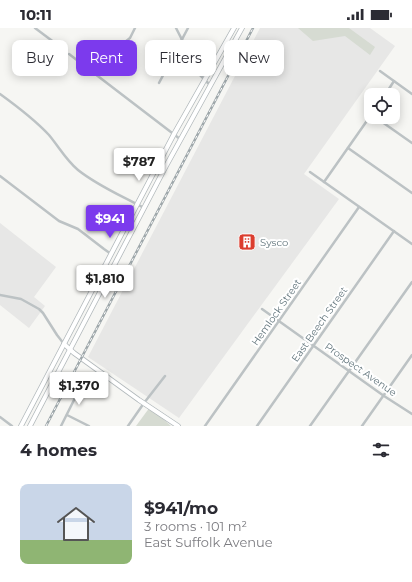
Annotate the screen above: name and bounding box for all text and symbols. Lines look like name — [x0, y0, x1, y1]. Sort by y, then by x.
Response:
text: 10:11 — [20, 5, 52, 24]
chip: Buy — [12, 40, 68, 76]
chip: Rent — [76, 40, 137, 76]
chip: Filters — [145, 40, 216, 76]
chip: New — [224, 40, 284, 76]
map controls — [364, 88, 400, 124]
button: locate — [364, 88, 400, 124]
pin: $787 — [115, 148, 163, 182]
text: $787 — [123, 153, 155, 169]
pin: $941 — [86, 205, 134, 239]
text: $941 — [95, 210, 125, 226]
building icon: Sysco — [237, 232, 257, 252]
place label: Sysco — [260, 236, 288, 249]
pin: $1,810 — [72, 265, 138, 299]
text: $1,810 — [85, 270, 125, 286]
street label: Hemlock Street — [249, 277, 304, 348]
street label: East Beech Street — [289, 284, 350, 364]
street label: Prospect Avenue — [322, 340, 399, 399]
pin: $1,370 — [46, 372, 112, 406]
text: $1,370 — [58, 377, 100, 393]
icon: filters — [370, 439, 392, 461]
text: 4 homes — [20, 440, 97, 460]
text: $941/mo — [144, 498, 218, 518]
icon: home — [52, 500, 100, 548]
text: 3 rooms · 101 m² — [144, 518, 247, 534]
text: East Suffolk Avenue — [144, 534, 273, 550]

